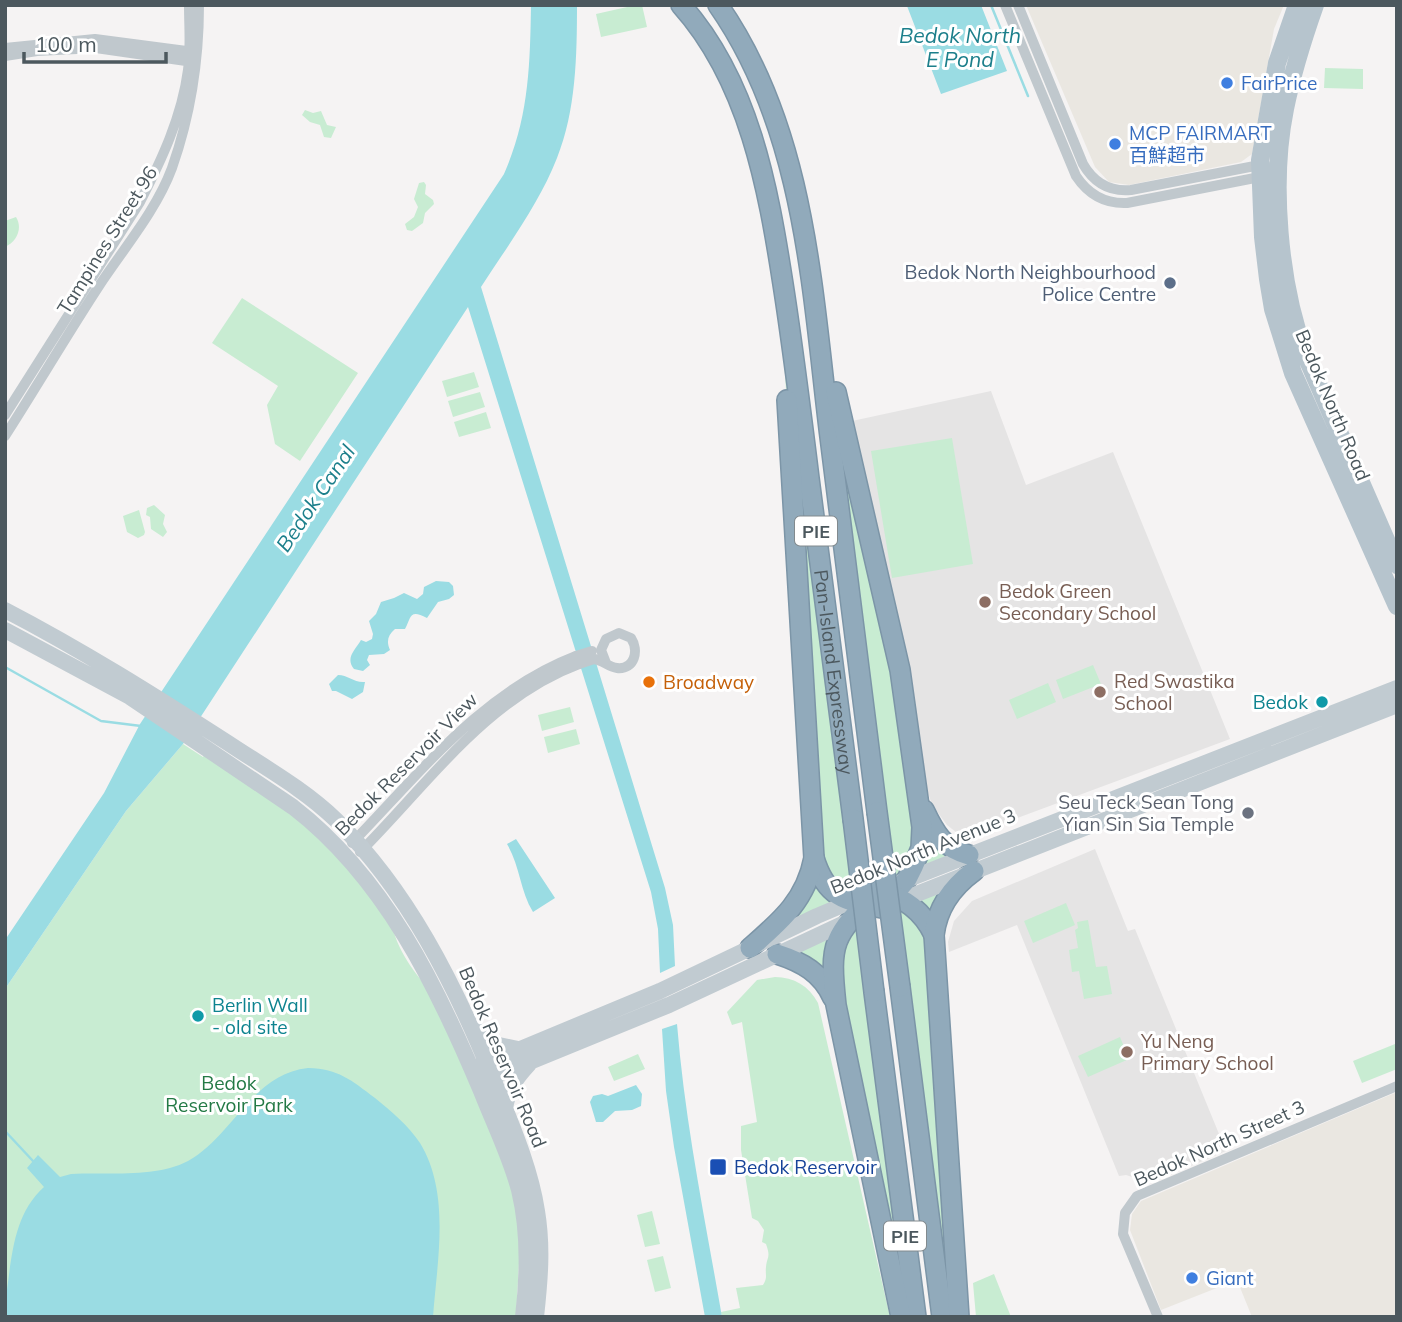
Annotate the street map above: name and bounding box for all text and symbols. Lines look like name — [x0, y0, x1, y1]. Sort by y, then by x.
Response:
scale bar — [24, 21, 166, 65]
water label: Bedok North E Pond — [899, 22, 1021, 72]
text: 100 m — [35, 31, 97, 57]
place label: FairPrice — [1241, 71, 1317, 95]
marker: FairPrice — [1219, 75, 1235, 91]
place label: MCP FAIRMART 百鮮超市 — [1129, 121, 1272, 167]
marker: MCP FAIRMART 百鮮超市 — [1107, 136, 1123, 152]
street label: Tampines Street 96 — [52, 161, 162, 319]
place label: Bedok North Neighbourhood Police Centre — [905, 260, 1156, 306]
marker: Bedok North Neighbourhood Police Centre — [1162, 275, 1178, 291]
street label: Bedok North Road — [1290, 326, 1376, 484]
water label: Bedok Canal — [270, 440, 360, 556]
road number: PIE — [795, 516, 837, 546]
street label: Pan-Island Expressway — [809, 568, 859, 776]
place label: Bedok Green Secondary School — [999, 579, 1156, 625]
marker: Bedok Green Secondary School — [977, 594, 993, 610]
place label: Red Swastika School — [1114, 669, 1235, 715]
place label: Broadway — [663, 670, 754, 694]
marker: Broadway — [641, 674, 657, 690]
marker: Red Swastika School — [1092, 684, 1108, 700]
street label: Bedok Reservoir View — [329, 687, 483, 841]
place label: Bedok — [1253, 690, 1308, 714]
marker: Bedok — [1314, 694, 1330, 710]
place label: Seu Teck Sean Tong Yian Sin Sia Temple — [1058, 790, 1234, 836]
street label: Bedok North Avenue 3 — [827, 803, 1019, 899]
marker: Seu Teck Sean Tong Yian Sin Sia Temple — [1240, 805, 1256, 821]
street label: Bedok Reservoir Road — [454, 963, 552, 1151]
place label: Berlin Wall - old site — [212, 993, 308, 1039]
marker: Berlin Wall - old site — [190, 1008, 206, 1024]
place label: Yu Neng Primary School — [1140, 1029, 1274, 1075]
marker: Yu Neng Primary School — [1119, 1044, 1135, 1060]
park label: Bedok Reservoir Park — [165, 1071, 293, 1117]
street label: Bedok North Street 3 — [1130, 1095, 1308, 1191]
place label: Bedok Reservoir — [734, 1155, 877, 1179]
marker: Bedok Reservoir — [708, 1157, 728, 1177]
road number: PIE — [884, 1222, 926, 1251]
place label: Giant — [1206, 1266, 1254, 1290]
marker: Giant — [1184, 1270, 1200, 1286]

